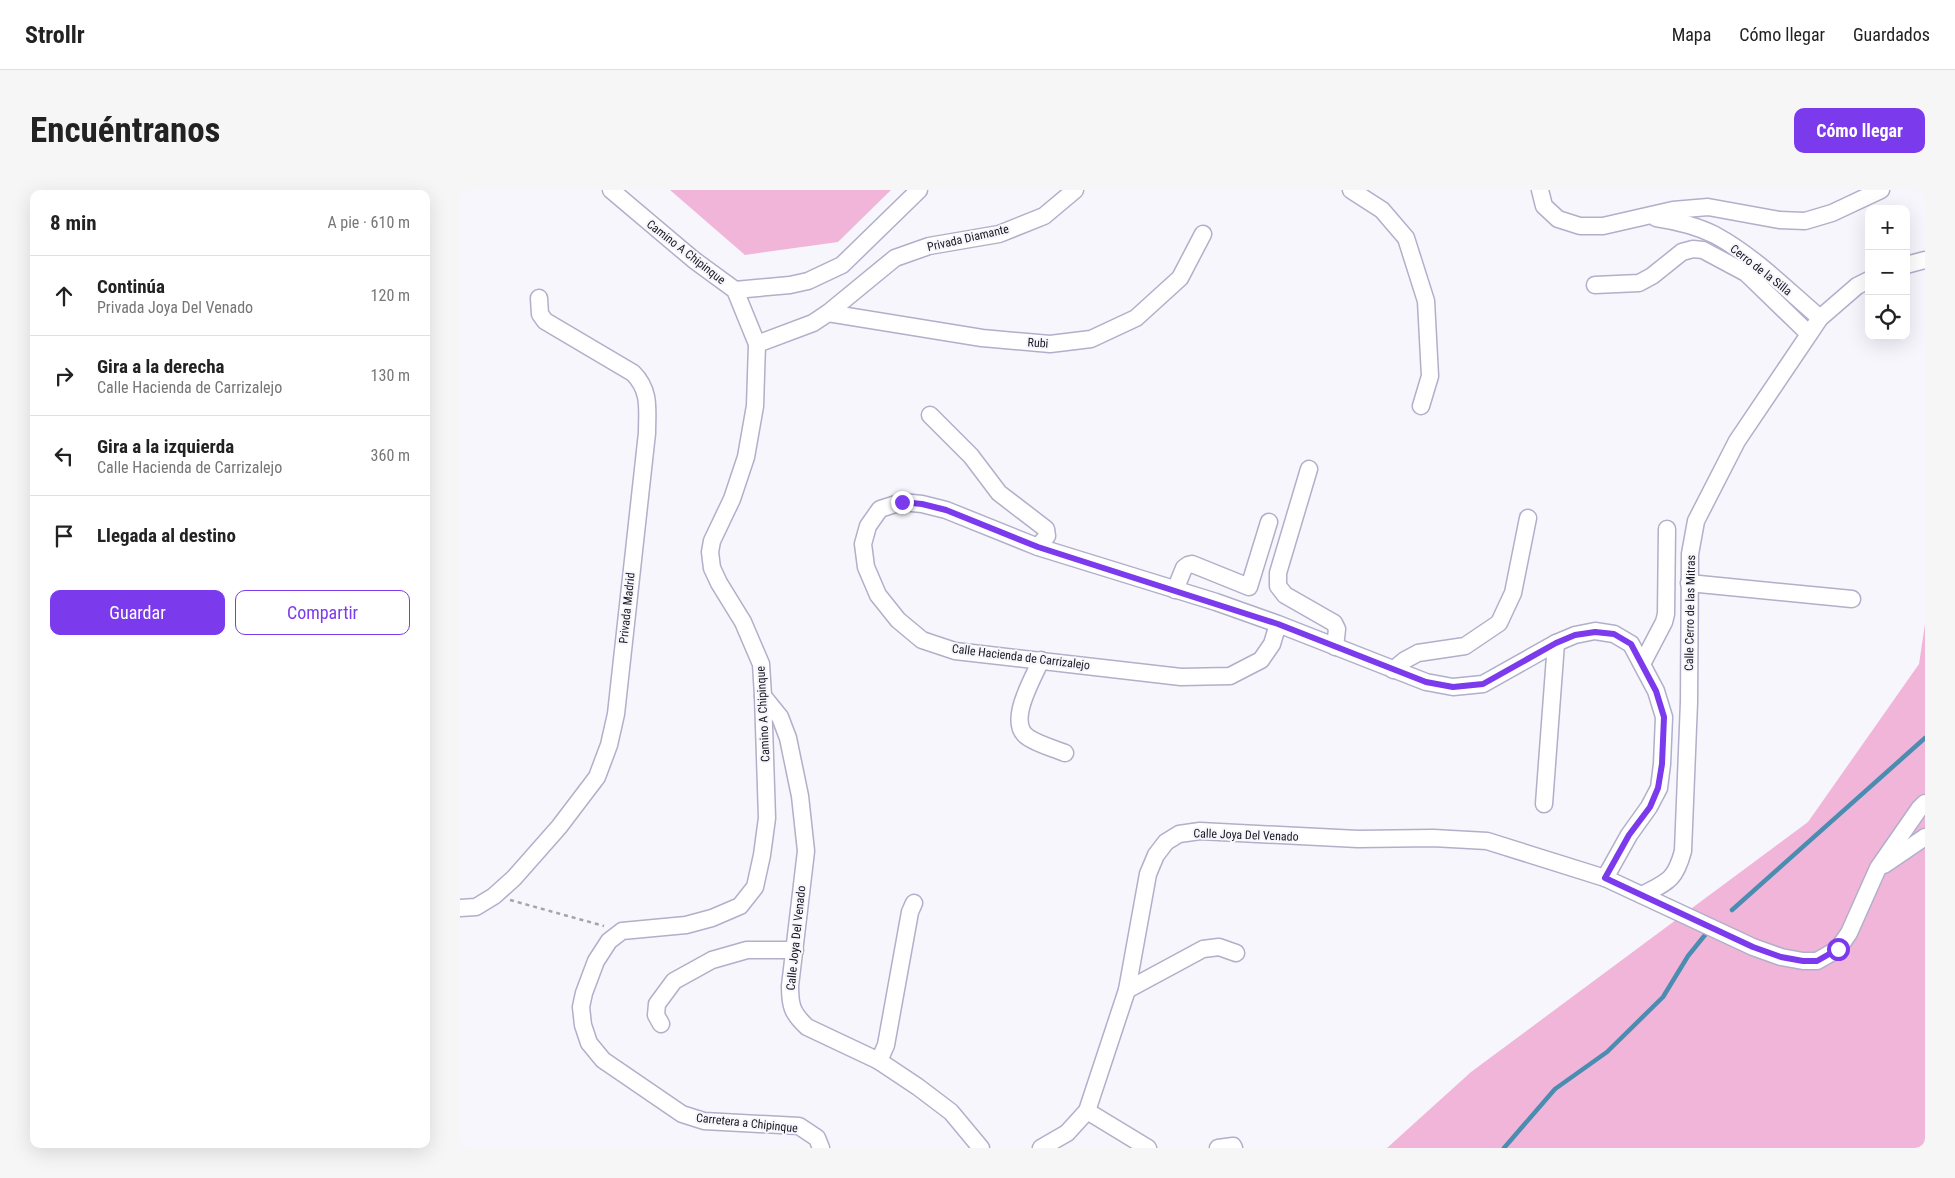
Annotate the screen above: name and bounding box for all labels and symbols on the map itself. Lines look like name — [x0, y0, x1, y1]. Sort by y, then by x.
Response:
street label: Camino A Chipinque — [644, 217, 728, 287]
street label: Privada Diamante — [926, 222, 1011, 254]
street label: Cerro de la Silla — [1727, 242, 1795, 299]
street label: Rubi — [1027, 335, 1049, 351]
route end — [891, 491, 914, 514]
street label: Calle Cerro de las Mitras — [1682, 555, 1698, 671]
street label: Privada Madrid — [616, 572, 638, 644]
street label: Calle Hacienda de Carrizalejo — [951, 642, 1091, 672]
street label: Camino A Chipinque — [753, 665, 772, 762]
street label: Calle Joya Del Venado — [1193, 826, 1299, 844]
street label: Calle Joya Del Venado — [784, 885, 808, 991]
route start — [1827, 938, 1850, 961]
street label: Carretera a Chipinque — [695, 1111, 799, 1135]

